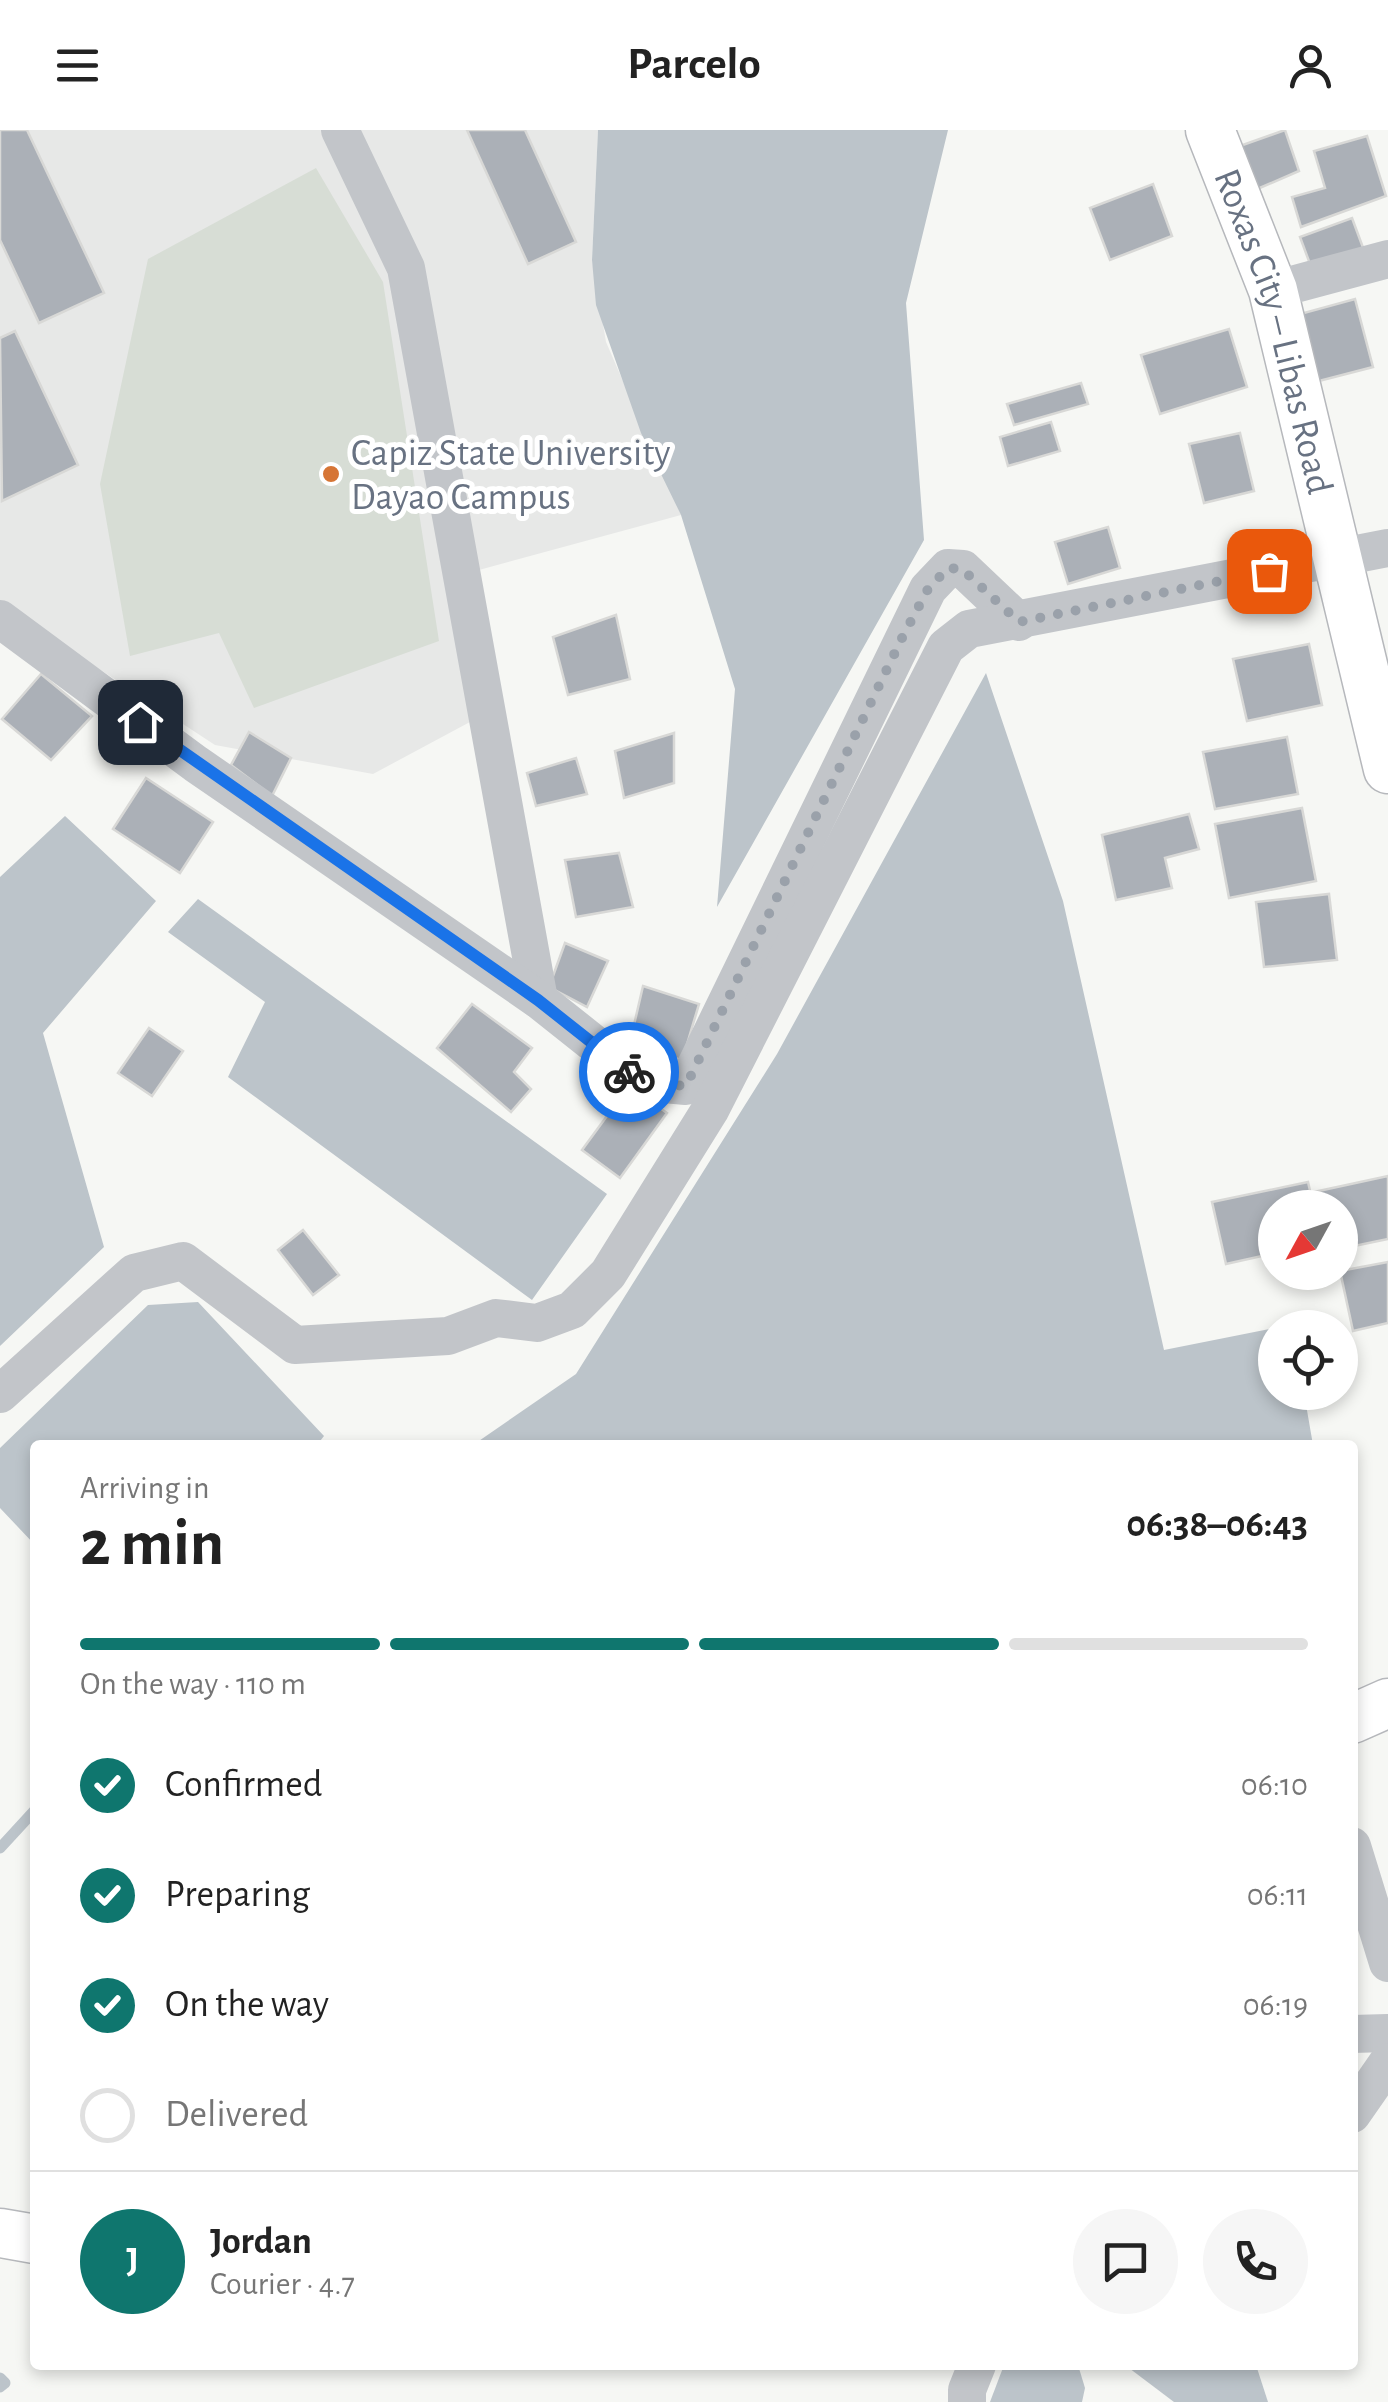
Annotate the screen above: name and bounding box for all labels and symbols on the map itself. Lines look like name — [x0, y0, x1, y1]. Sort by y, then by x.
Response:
street label: Roxas City – Libas Road — [1206, 164, 1338, 498]
place label: Capiz State University Dayao Campus — [351, 435, 671, 517]
marker: Capiz State University Dayao Campus — [320, 463, 342, 485]
pin — [1227, 529, 1312, 614]
pin — [98, 680, 183, 765]
courier — [579, 1022, 679, 1122]
north arrow — [1258, 1190, 1358, 1290]

